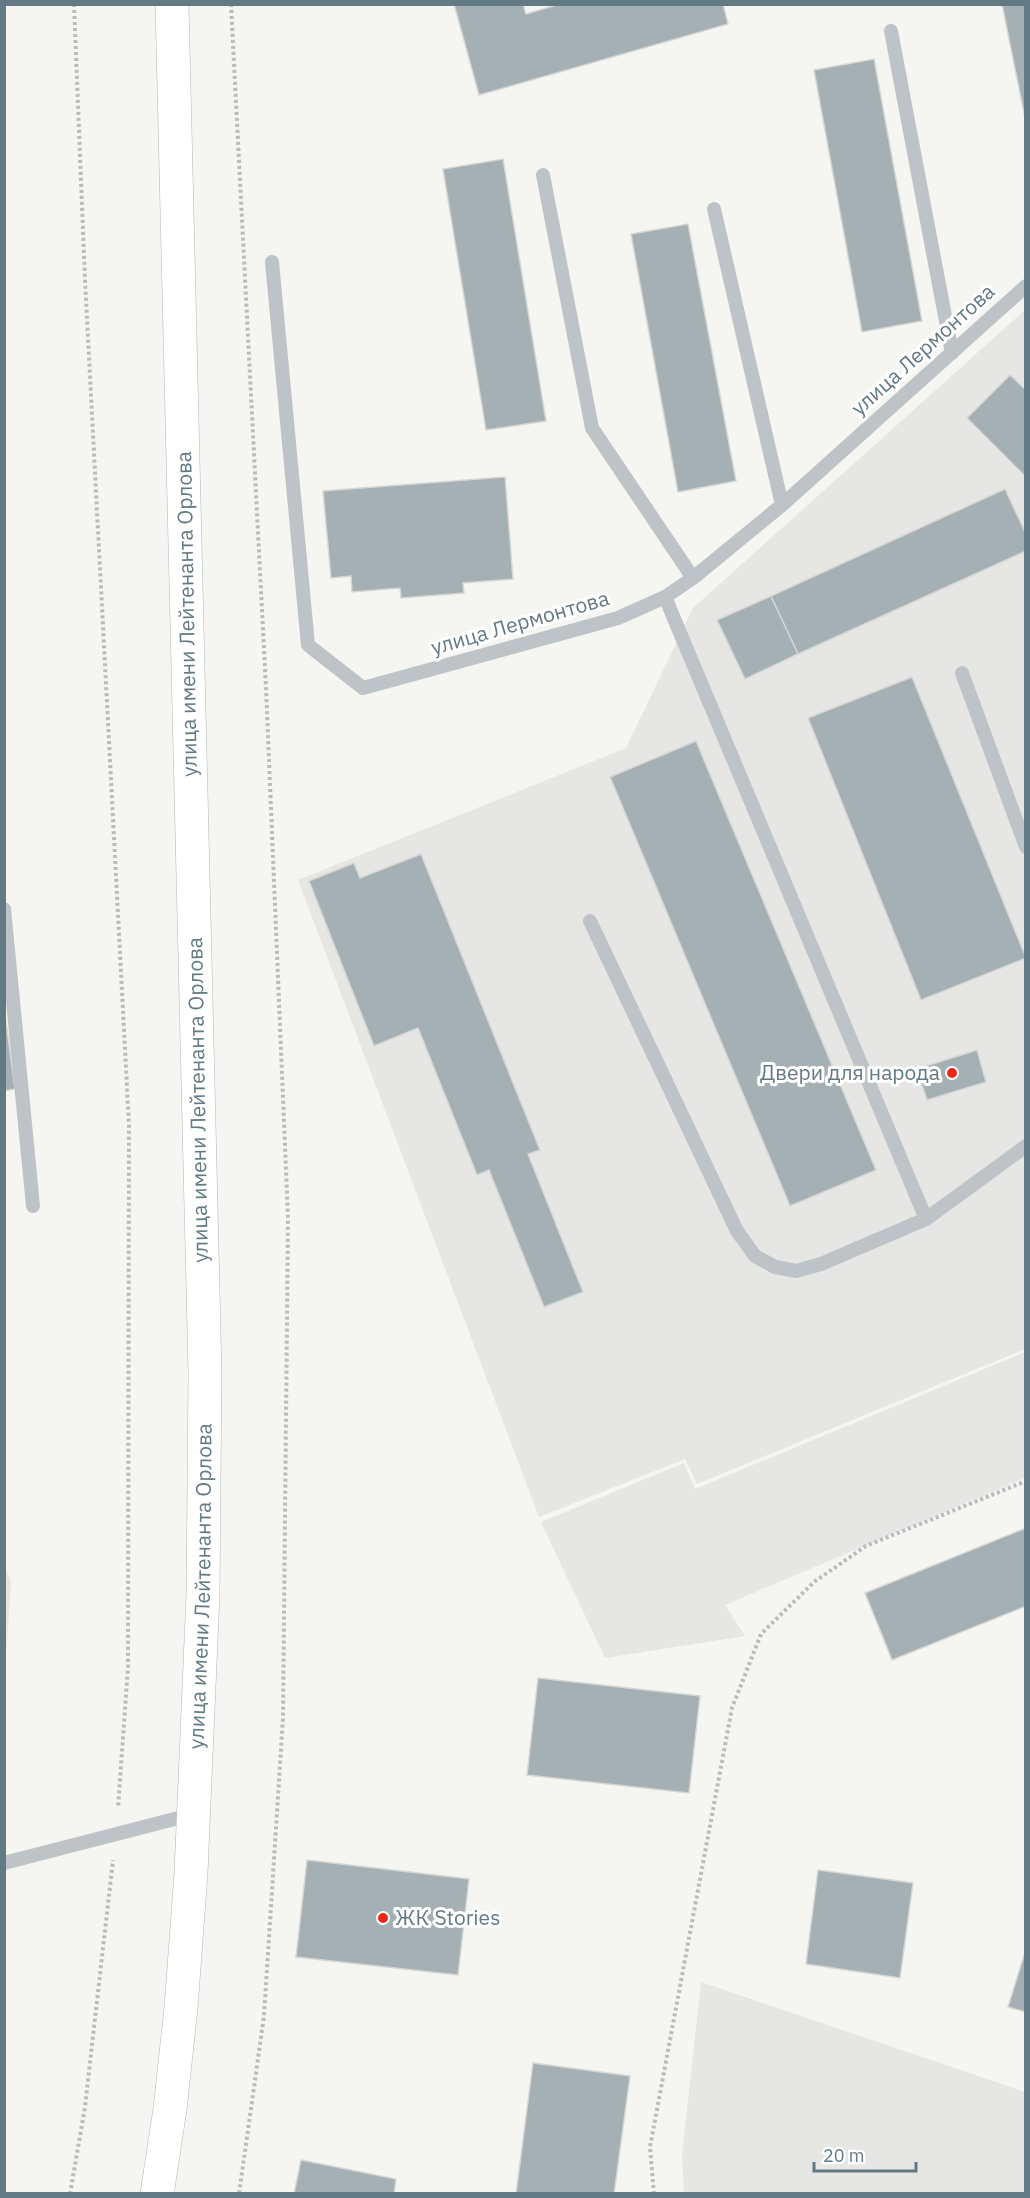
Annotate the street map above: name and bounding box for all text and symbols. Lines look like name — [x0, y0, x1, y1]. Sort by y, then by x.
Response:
street label: улица Лермонтова — [845, 277, 1000, 421]
street label: улица имени Лейтенанта Орлова — [169, 451, 203, 777]
street label: улица Лермонтова — [427, 583, 612, 661]
street label: улица имени Лейтенанта Орлова — [180, 937, 214, 1263]
place label: Двери для народа — [760, 1058, 940, 1086]
marker: Двери для народа — [945, 1066, 959, 1080]
street label: улица имени Лейтенанта Орлова — [181, 1423, 218, 1750]
place label: ЖК Stories — [395, 1903, 500, 1931]
marker: ЖК Stories — [376, 1911, 390, 1925]
scale bar — [814, 2135, 916, 2173]
text: 20 m — [823, 2144, 865, 2167]

